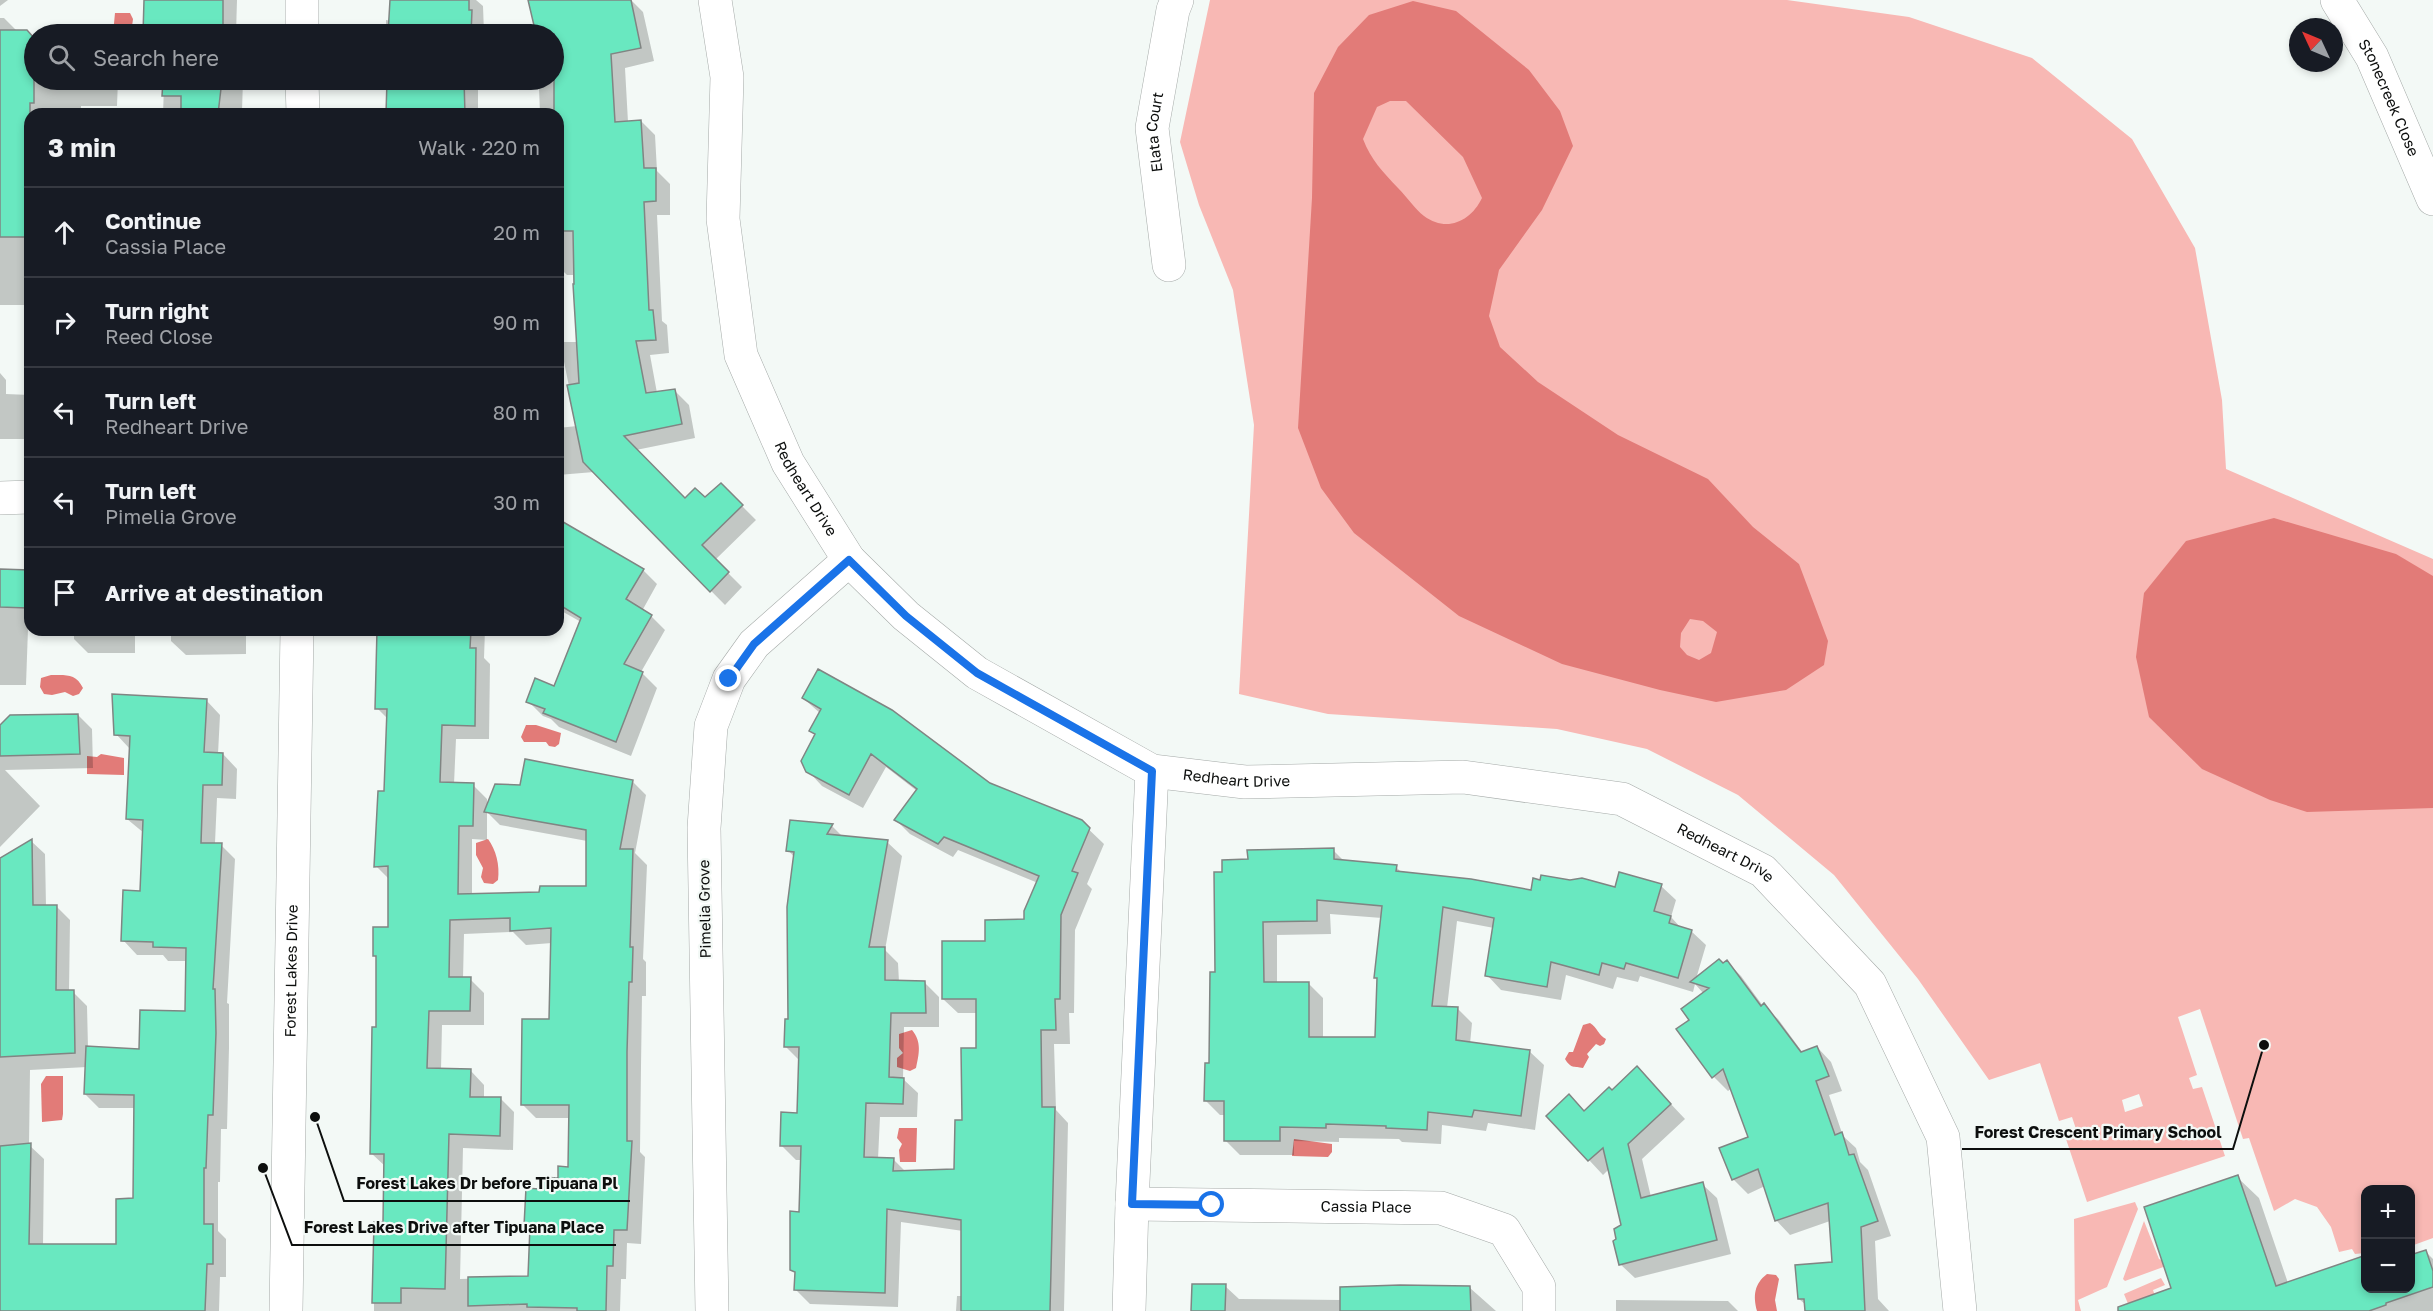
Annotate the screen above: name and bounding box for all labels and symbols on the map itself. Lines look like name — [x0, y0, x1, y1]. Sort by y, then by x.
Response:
north arrow — [2289, 18, 2343, 72]
street label: Stonecreek Close — [2355, 36, 2424, 159]
street label: Elata Court — [1141, 90, 1166, 173]
street label: Redheart Drive — [772, 438, 842, 539]
route end — [715, 665, 741, 691]
street label: Redheart Drive — [1182, 765, 1291, 790]
street label: Redheart Drive — [1674, 819, 1779, 886]
street label: Pimelia Grove — [694, 859, 714, 958]
street label: Forest Lakes Drive — [280, 904, 301, 1038]
callout: Forest Crescent Primary School — [1962, 1115, 2233, 1149]
text: Forest Crescent Primary School — [1974, 1122, 2222, 1142]
callout: Forest Lakes Dr before Tipuana Pl — [344, 1167, 630, 1201]
text: Forest Lakes Dr before Tipuana Pl — [356, 1173, 619, 1193]
route start — [1198, 1191, 1224, 1217]
street label: Cassia Place — [1320, 1196, 1412, 1216]
callout: Forest Lakes Drive after Tipuana Place — [292, 1211, 616, 1245]
text: Forest Lakes Drive after Tipuana Place — [304, 1217, 604, 1237]

